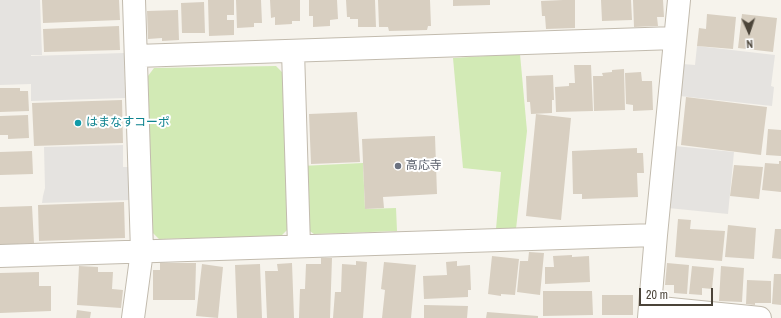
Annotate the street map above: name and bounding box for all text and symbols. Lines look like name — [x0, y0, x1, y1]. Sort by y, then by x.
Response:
north arrow — [729, 12, 769, 52]
text: N — [746, 37, 753, 51]
place label: はまなすコーポ — [86, 116, 170, 130]
marker: はまなすコーポ — [73, 118, 83, 128]
place label: 高応寺 — [406, 159, 442, 173]
marker: 高応寺 — [393, 161, 403, 171]
scale bar — [641, 280, 715, 306]
text: 20 m — [646, 287, 668, 303]

